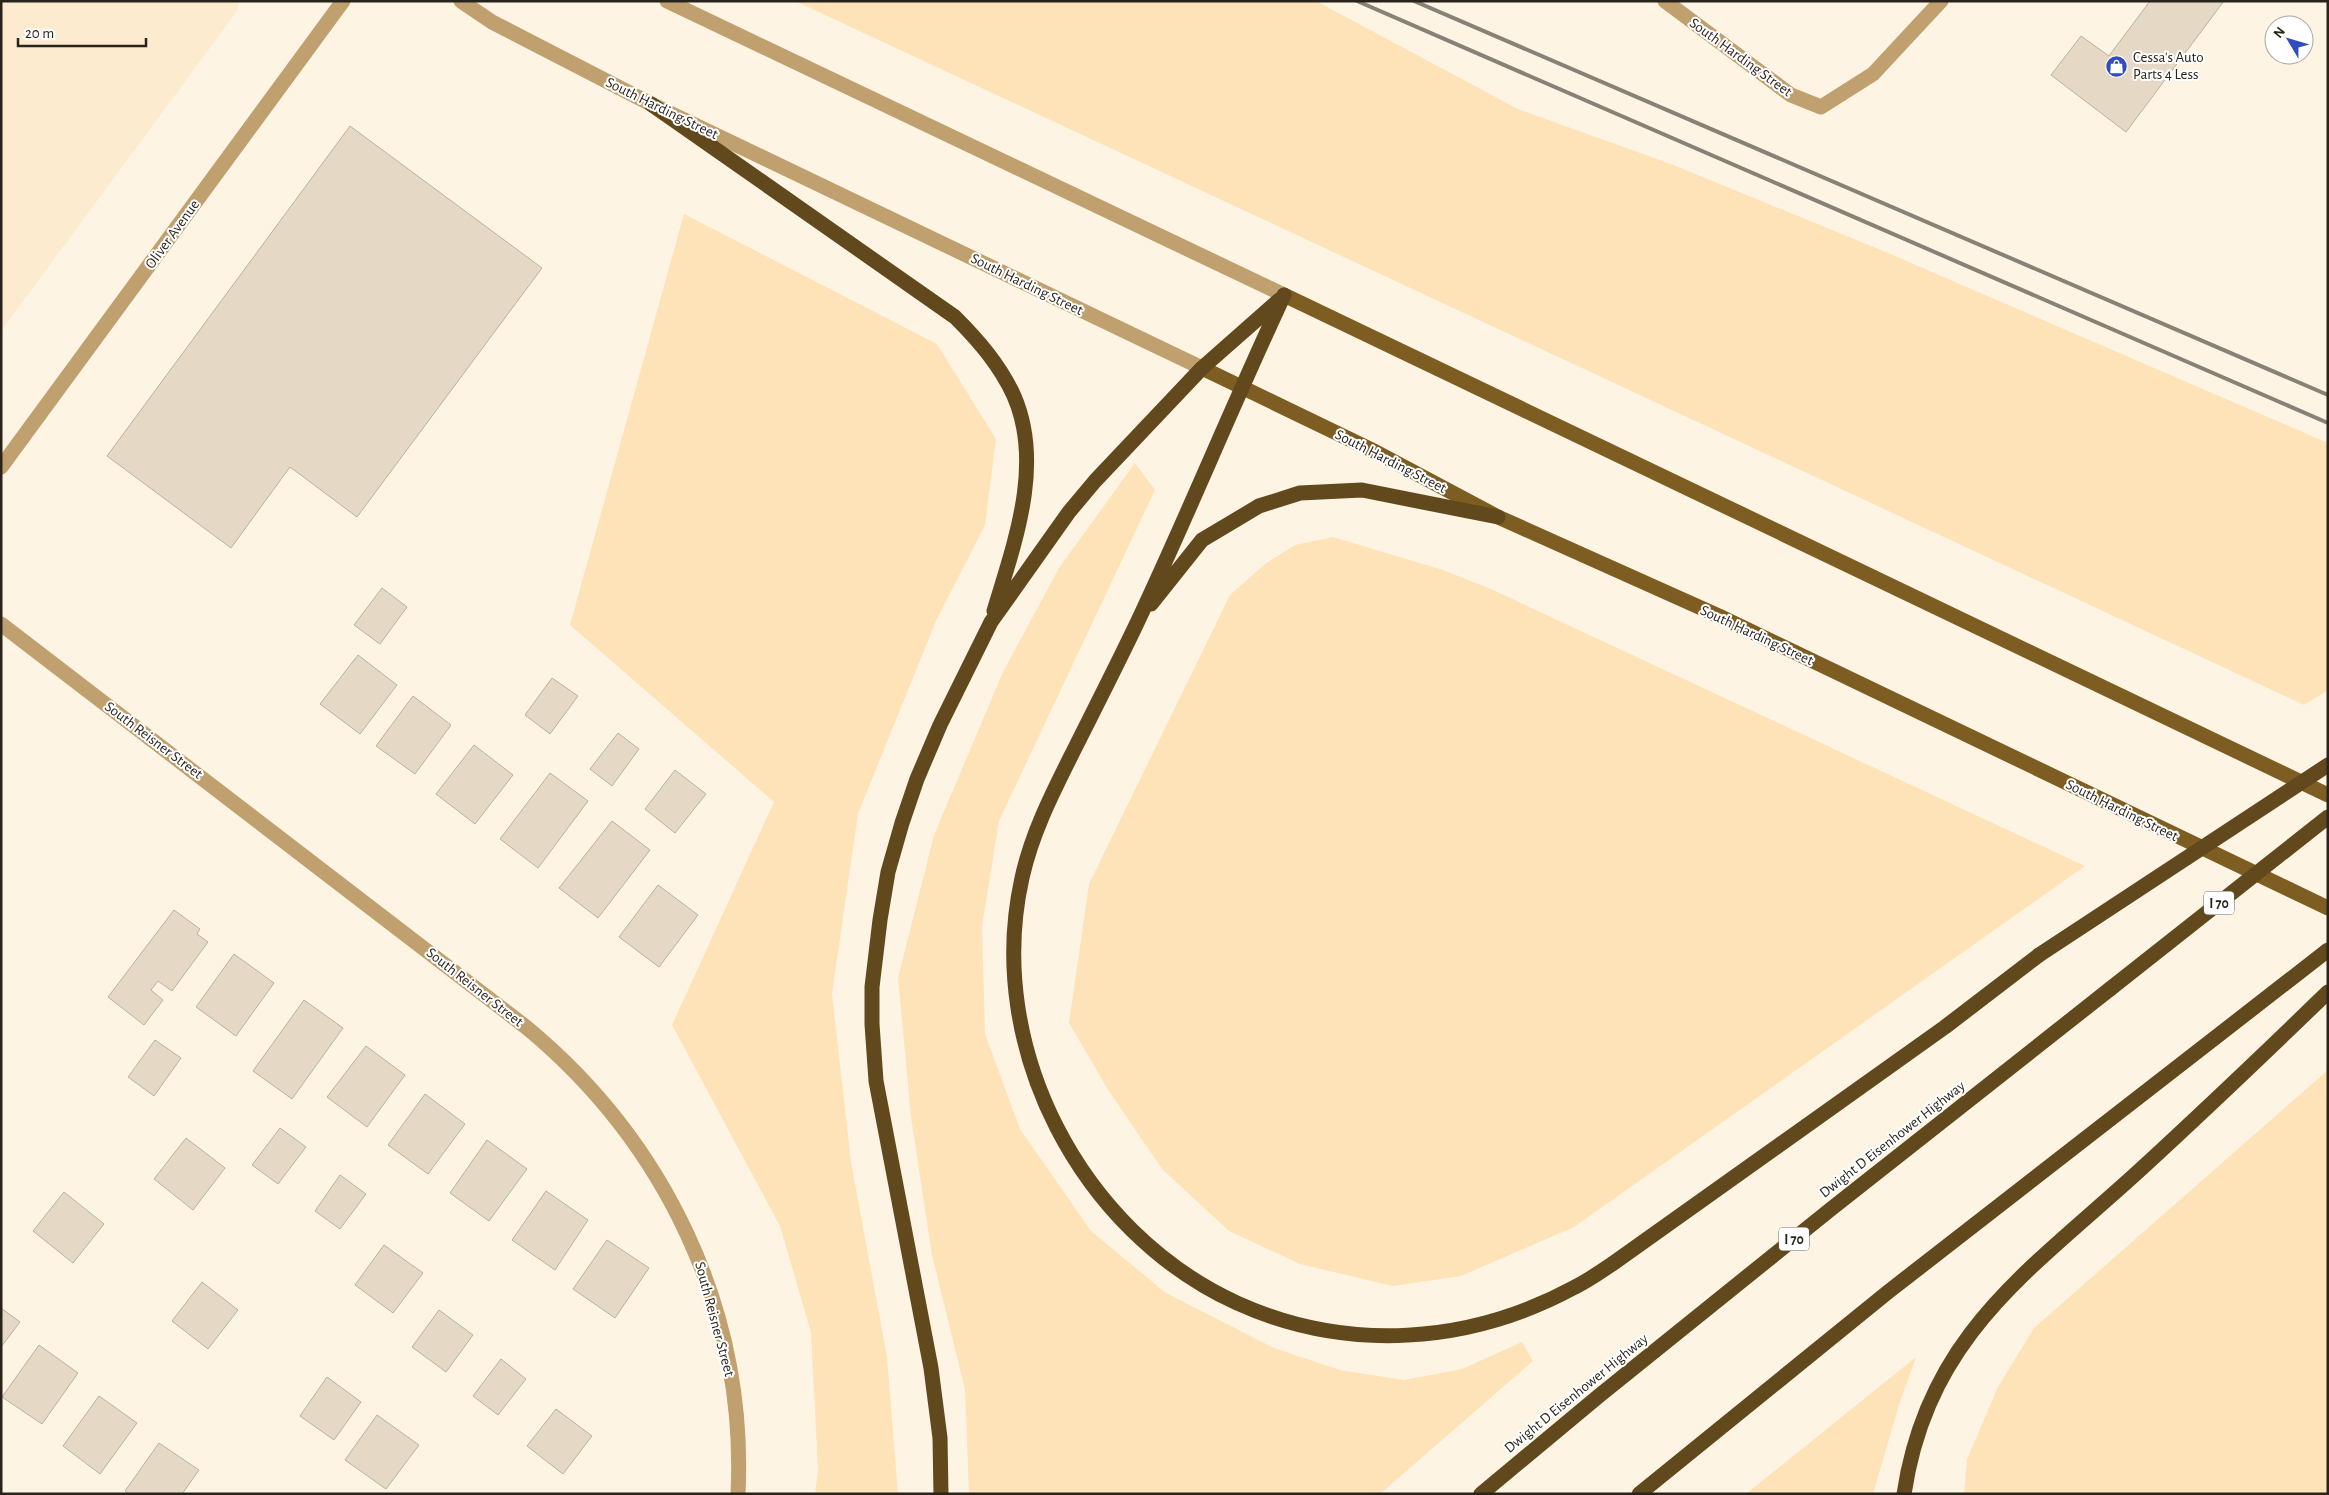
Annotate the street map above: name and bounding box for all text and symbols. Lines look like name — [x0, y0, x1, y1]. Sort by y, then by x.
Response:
scale bar — [18, 15, 145, 47]
street label: South Harding Street — [1687, 15, 1795, 100]
north arrow — [2264, 15, 2314, 65]
text: N — [2271, 24, 2288, 41]
text: 20 m — [25, 26, 54, 41]
place label: Cessa's Auto Parts 4 Less — [2133, 50, 2204, 82]
shop icon: Cessa's Auto Parts 4 Less — [2105, 54, 2129, 78]
street label: South Harding Street — [603, 75, 720, 142]
street label: Oliver Avenue — [143, 197, 202, 271]
street label: South Harding Street — [968, 251, 1085, 318]
street label: South Harding Street — [1333, 427, 1449, 496]
street label: South Harding Street — [1698, 603, 1816, 668]
street label: South Reisner Street — [102, 699, 206, 782]
street label: South Harding Street — [2063, 777, 2180, 844]
road number: I 70 — [2204, 891, 2234, 914]
street label: South Reisner Street — [424, 945, 526, 1030]
street label: Dwight D Eisenhower Highway — [1817, 1078, 1968, 1201]
road number: I 70 — [1779, 1228, 1809, 1250]
street label: South Reisner Street — [692, 1260, 737, 1378]
street label: Dwight D Eisenhower Highway — [1502, 1331, 1651, 1456]

